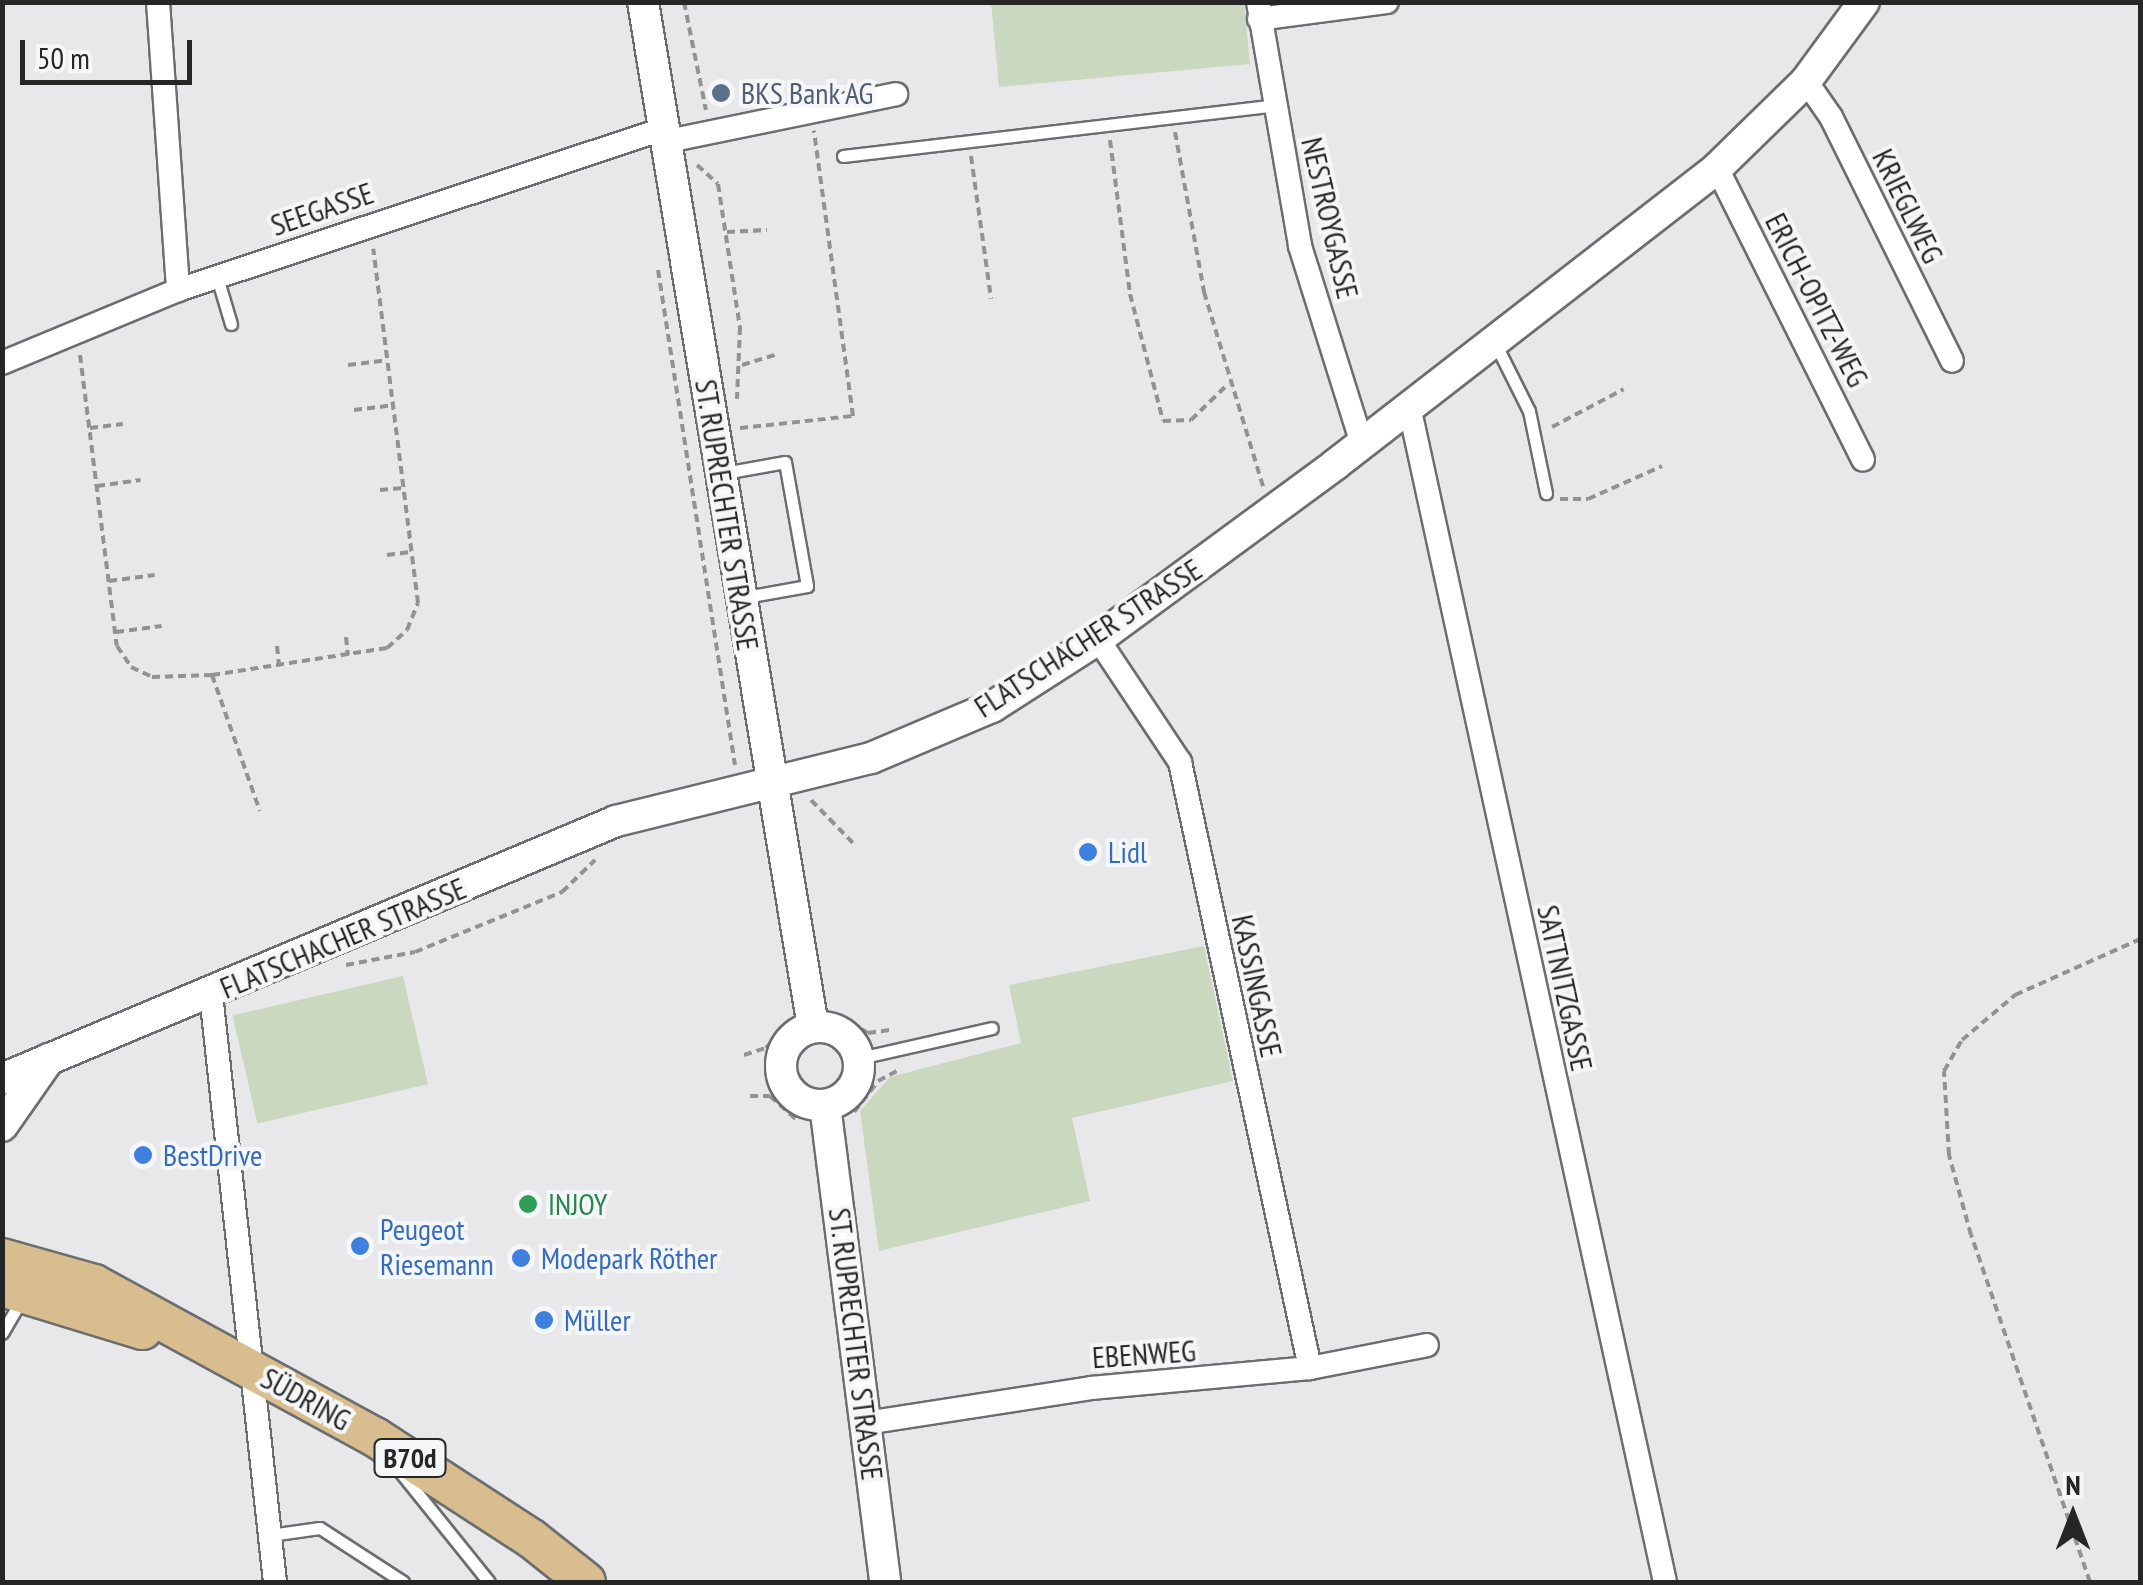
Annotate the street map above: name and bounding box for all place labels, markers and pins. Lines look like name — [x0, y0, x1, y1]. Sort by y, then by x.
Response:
place label: BKS Bank AG — [741, 75, 875, 111]
marker: BKS Bank AG — [710, 82, 732, 104]
place label: Lidl — [1108, 834, 1147, 870]
marker: Lidl — [1077, 841, 1099, 863]
place label: BestDrive — [163, 1137, 262, 1173]
marker: BestDrive — [132, 1144, 154, 1166]
place label: INJOY — [548, 1186, 607, 1222]
marker: INJOY — [517, 1193, 539, 1215]
place label: Peugeot Riesemann — [380, 1211, 494, 1282]
marker: Peugeot Riesemann — [349, 1235, 371, 1257]
place label: Modepark Röther — [541, 1240, 718, 1276]
marker: Modepark Röther — [510, 1247, 532, 1269]
place label: Müller — [564, 1302, 631, 1338]
marker: Müller — [533, 1309, 555, 1331]

